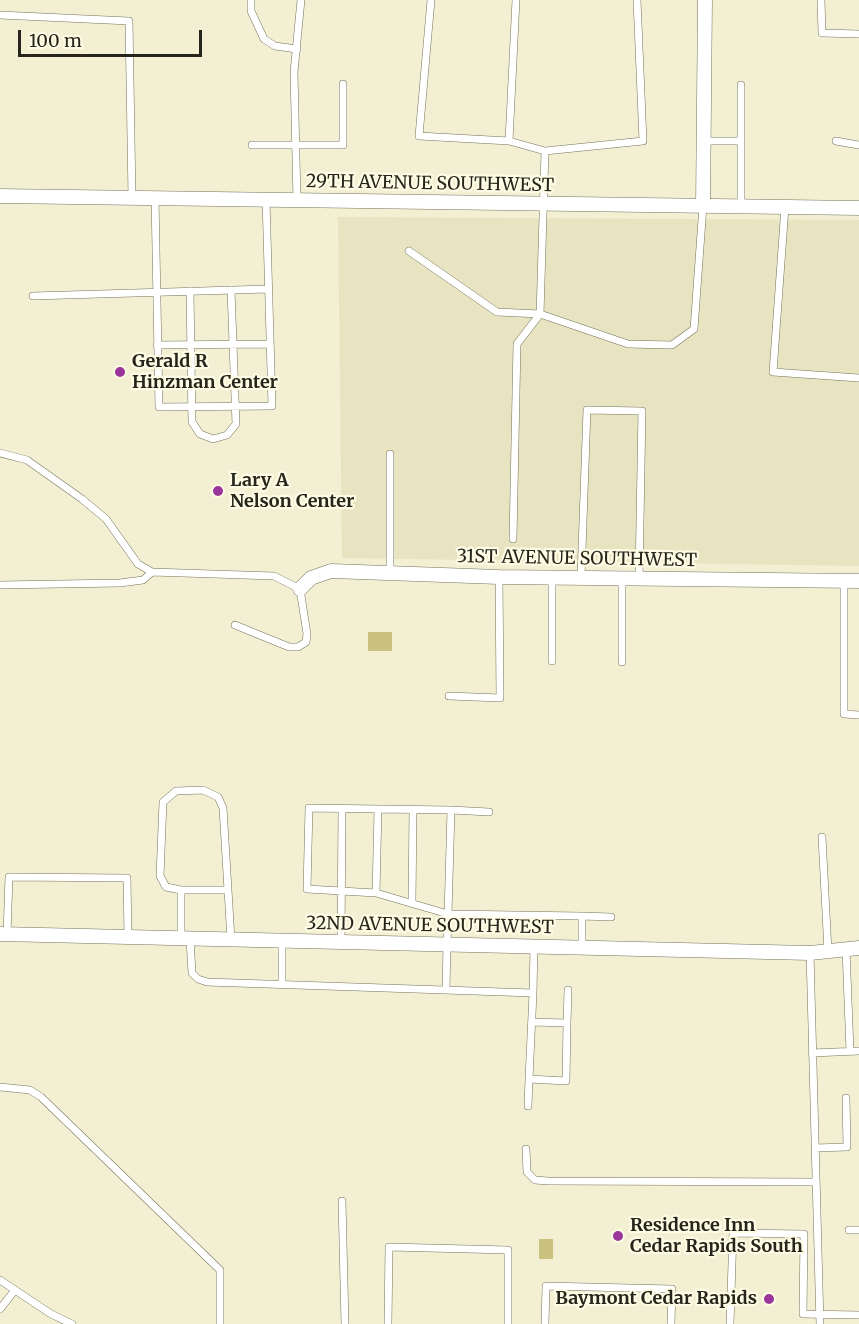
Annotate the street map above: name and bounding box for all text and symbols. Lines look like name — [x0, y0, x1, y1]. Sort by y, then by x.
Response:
scale bar — [21, 18, 206, 56]
text: 100 m — [29, 29, 82, 52]
street label: 29TH AVENUE SOUTHWEST — [306, 171, 554, 197]
place label: Gerald R Hinzman Center — [132, 351, 278, 394]
marker: Gerald R Hinzman Center — [113, 365, 127, 379]
place label: Lary A Nelson Center — [230, 470, 354, 512]
marker: Lary A Nelson Center — [211, 484, 225, 498]
street label: 31ST AVENUE SOUTHWEST — [457, 546, 697, 572]
street label: 32ND AVENUE SOUTHWEST — [306, 913, 554, 939]
place label: Residence Inn Cedar Rapids South — [630, 1215, 803, 1258]
marker: Residence Inn Cedar Rapids South — [611, 1229, 625, 1243]
place label: Baymont Cedar Rapids — [555, 1288, 757, 1310]
marker: Baymont Cedar Rapids — [762, 1292, 776, 1306]

